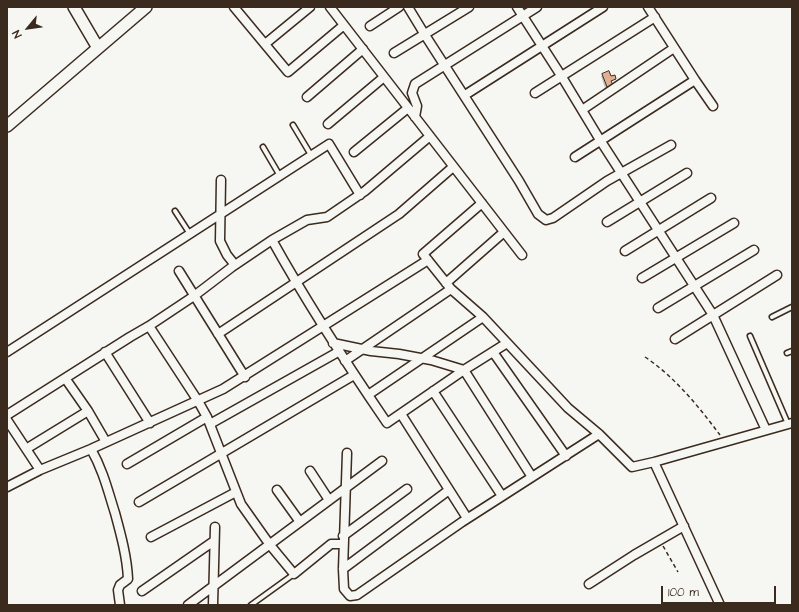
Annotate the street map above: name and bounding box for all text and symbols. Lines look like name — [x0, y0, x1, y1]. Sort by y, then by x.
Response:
north arrow — [8, 8, 48, 48]
text: N — [9, 27, 25, 41]
scale bar — [663, 578, 778, 604]
text: 100 m — [668, 584, 699, 601]

